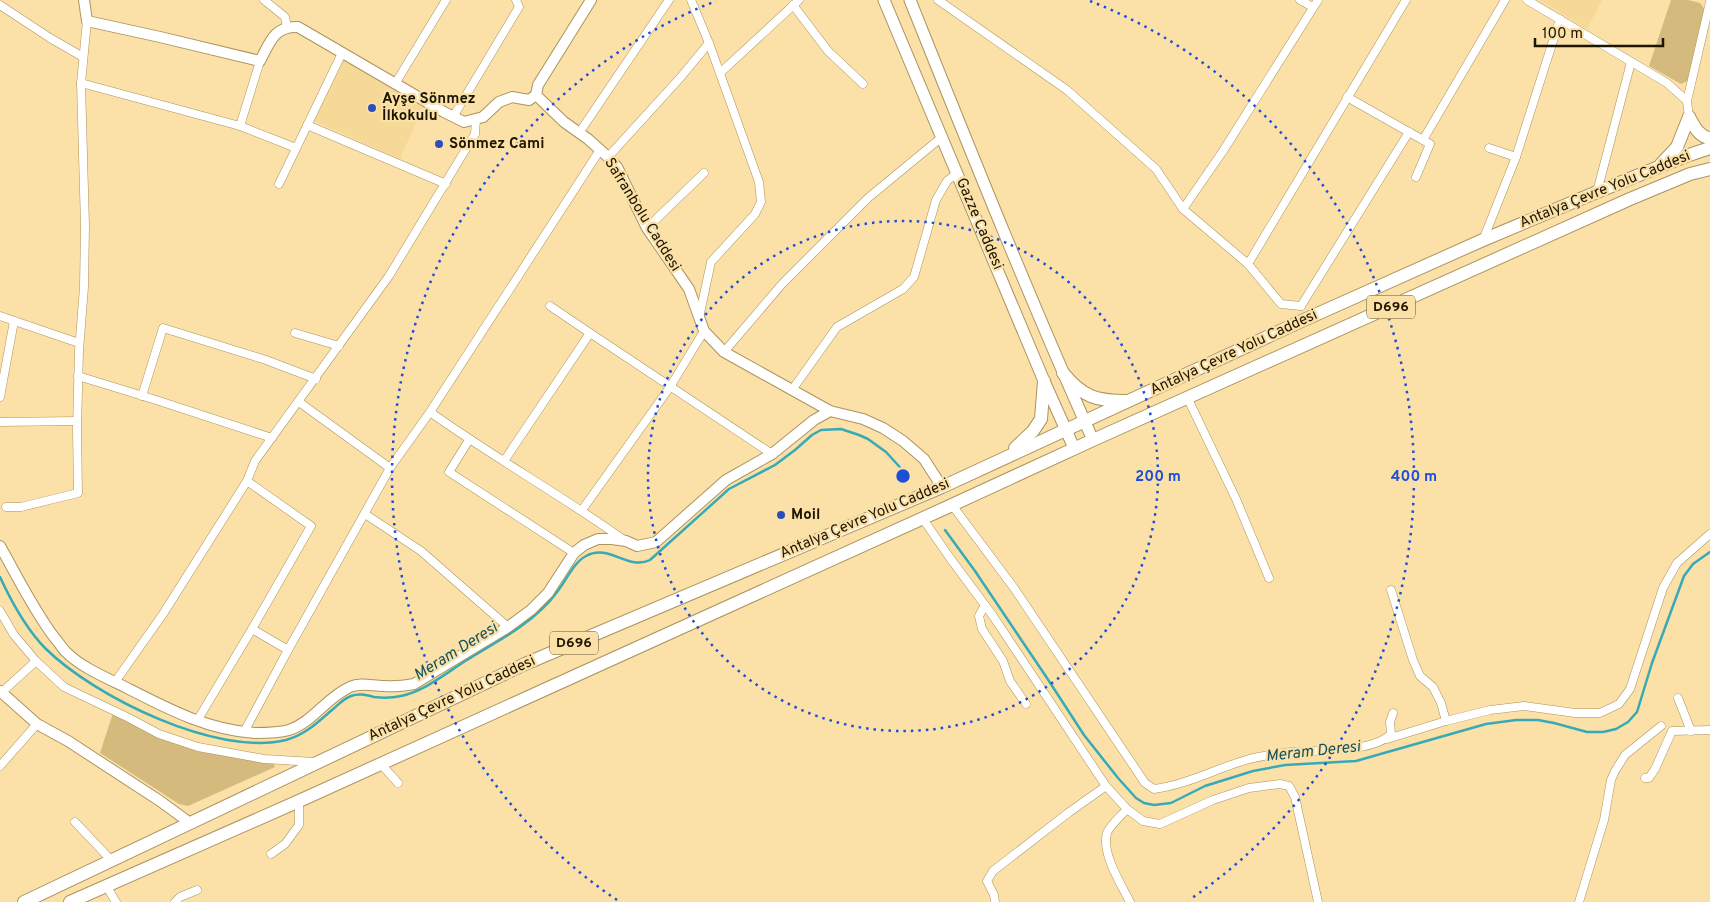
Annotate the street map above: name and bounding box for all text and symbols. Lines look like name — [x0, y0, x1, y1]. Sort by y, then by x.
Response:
scale bar — [1535, 15, 1662, 47]
text: 100 m — [1542, 25, 1583, 44]
place label: Ayşe Sönmez İlkokulu — [382, 90, 476, 126]
marker: Ayşe Sönmez İlkokulu — [366, 102, 378, 114]
place label: Sönmez Cami — [449, 135, 544, 154]
marker: Sönmez Cami — [433, 138, 445, 150]
street label: Antalya Çevre Yolu Caddesi — [1517, 147, 1693, 233]
street label: Safranbolu Caddesi — [599, 155, 685, 275]
street label: Gazze Caddesi — [951, 175, 1007, 273]
road number: D696 — [1367, 296, 1415, 318]
street label: Antalya Çevre Yolu Caddesi — [1147, 306, 1321, 400]
centre of rings — [894, 467, 912, 485]
text: 200 m — [1135, 468, 1181, 487]
text: 400 m — [1391, 468, 1437, 487]
street label: Antalya Çevre Yolu Caddesi — [777, 475, 953, 563]
place label: Moil — [791, 506, 820, 525]
marker: Moil — [775, 509, 787, 521]
water label: Meram Deresi — [410, 618, 502, 686]
road number: D696 — [550, 632, 598, 654]
street label: Antalya Çevre Yolu Caddesi — [365, 652, 539, 746]
water label: Meram Deresi — [1265, 737, 1362, 767]

